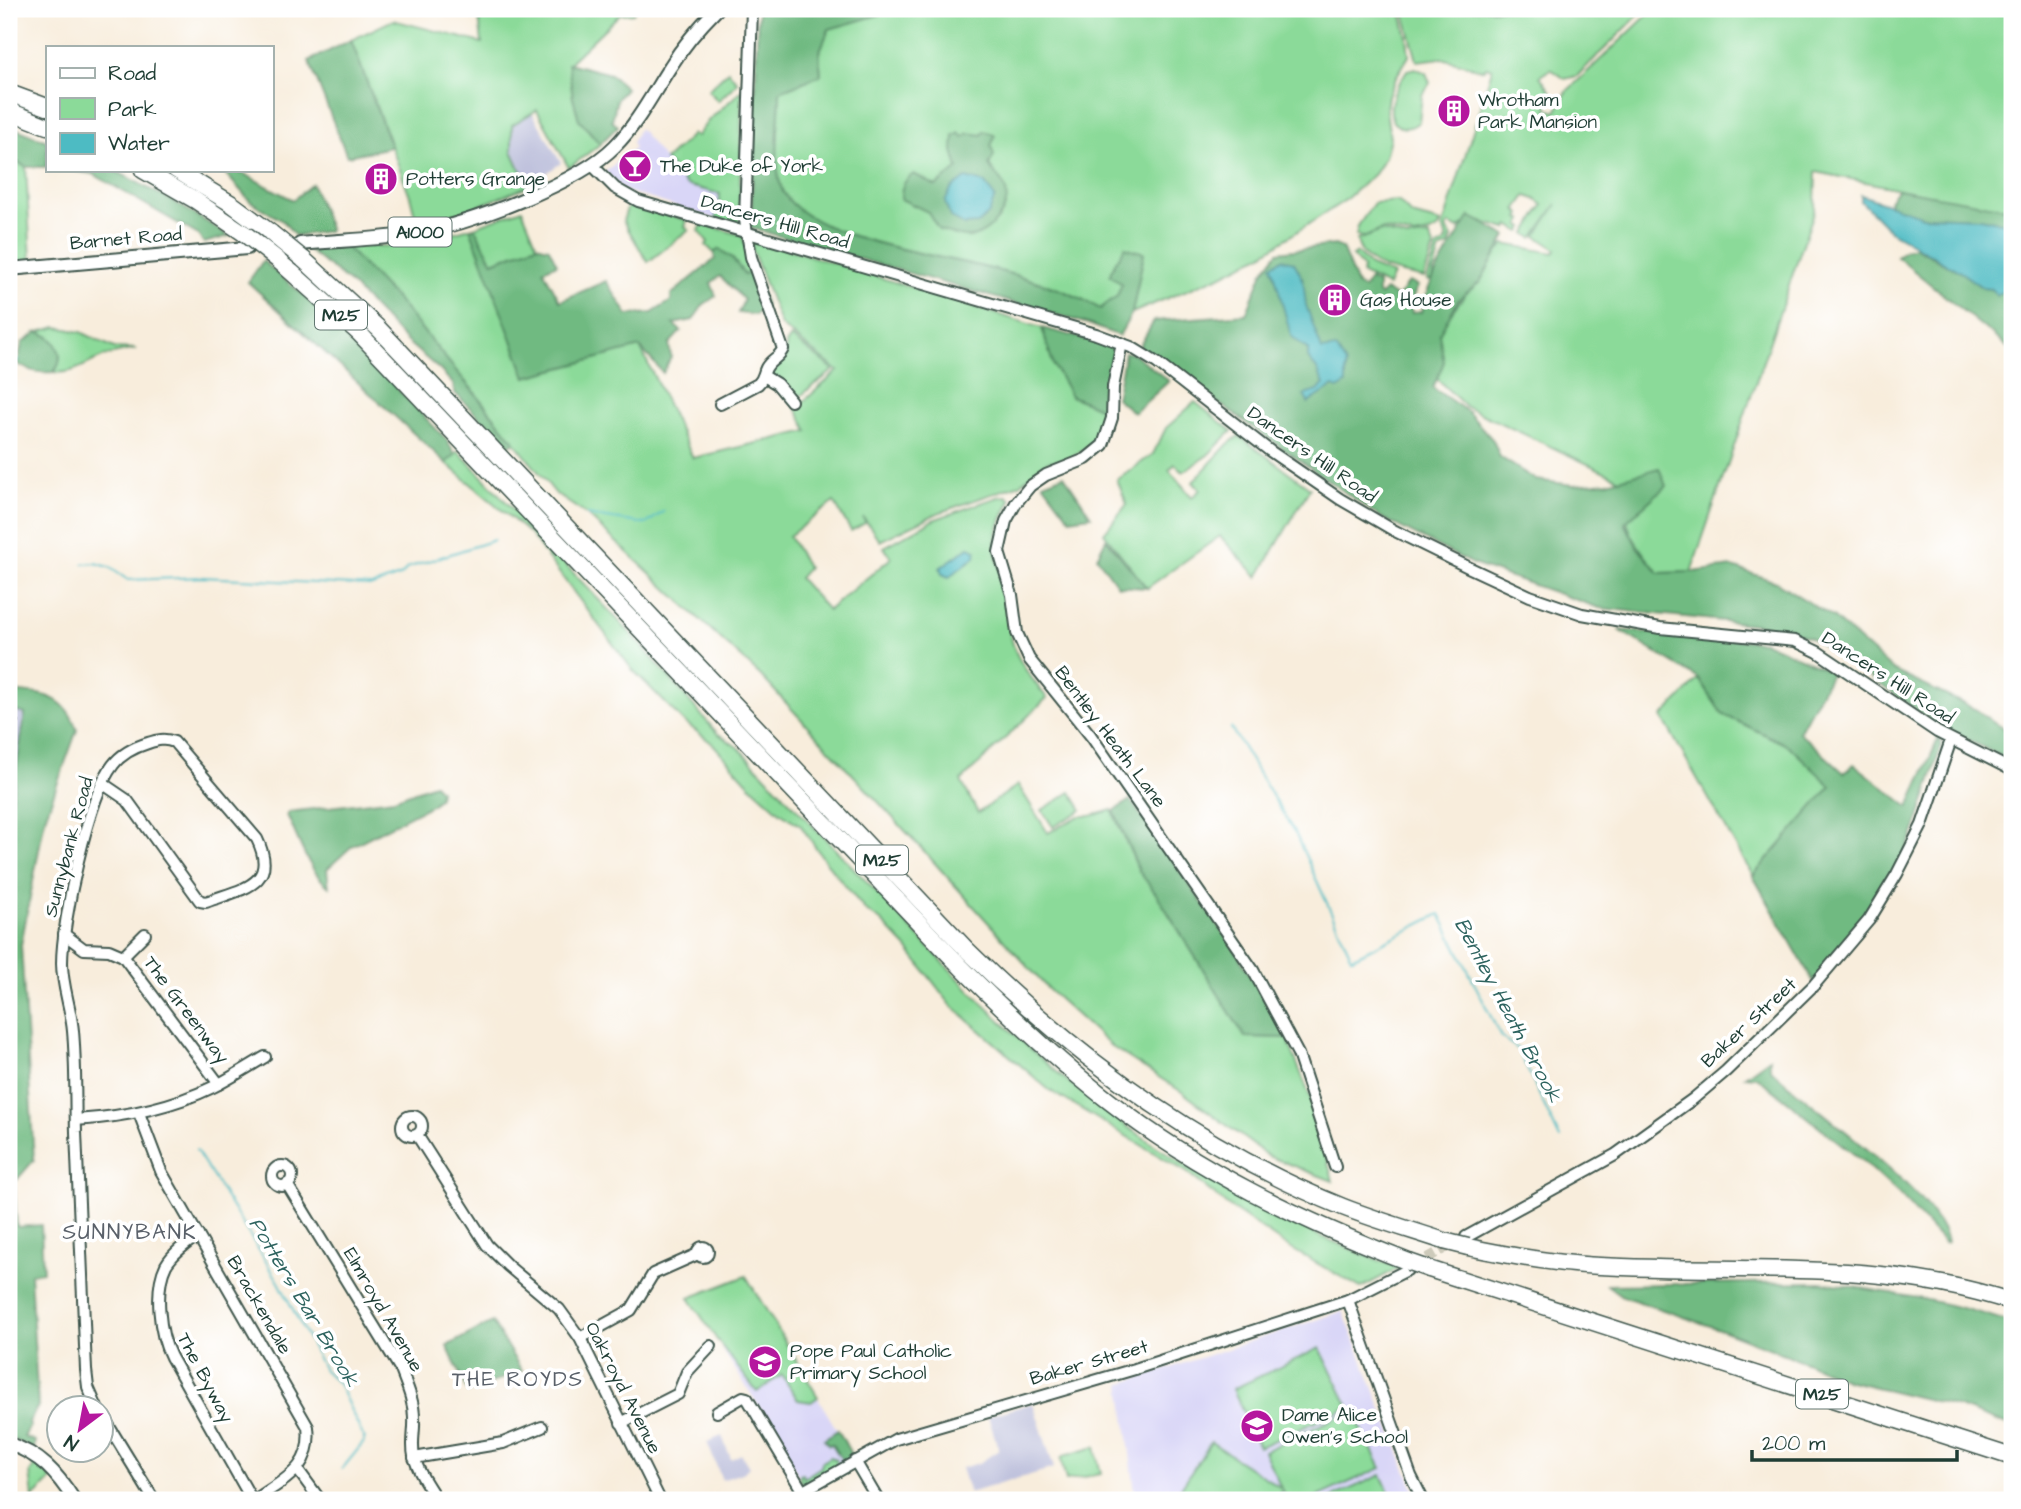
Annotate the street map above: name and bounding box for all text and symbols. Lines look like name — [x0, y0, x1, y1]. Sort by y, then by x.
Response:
legend — [46, 46, 273, 172]
text: Road — [108, 59, 156, 88]
place label: Wrotham Park Mansion — [1478, 87, 1597, 136]
building icon: Wrotham Park Mansion — [1435, 92, 1473, 130]
text: Park — [108, 95, 157, 124]
text: Water — [108, 129, 170, 158]
bar icon: The Duke of York — [616, 147, 654, 185]
place label: The Duke of York — [660, 153, 824, 180]
building icon: Potters Grange — [362, 160, 400, 198]
place label: Potters Grange — [406, 166, 545, 194]
street label: Dancers Hill Road — [698, 188, 853, 256]
road number: A1000 — [388, 218, 452, 246]
street label: Barnet Road — [69, 221, 183, 257]
building icon: Gas House — [1316, 281, 1354, 319]
place label: Gas House — [1360, 287, 1452, 314]
road number: M25 — [315, 300, 367, 330]
street label: Dancers Hill Road — [1242, 400, 1383, 510]
street label: Dancers Hill Road — [1816, 625, 1960, 731]
street label: Bentley Heath Lane — [1047, 661, 1172, 814]
street label: Sunnybank Road — [37, 774, 102, 920]
road number: M25 — [856, 846, 908, 874]
water label: Bentley Heath Brook — [1446, 913, 1569, 1109]
street label: The Greenway — [136, 951, 236, 1070]
street label: Baker Street — [1695, 971, 1803, 1074]
water label: Potters Bar Brook — [242, 1212, 367, 1393]
district label: SUNNYBANK — [62, 1218, 198, 1247]
street label: Elmroyd Avenue — [336, 1243, 430, 1378]
street label: Brackendale — [220, 1251, 298, 1359]
street label: Oakroyd Avenue — [577, 1317, 668, 1459]
street label: The Byway — [169, 1328, 240, 1429]
street label: Baker Street — [1027, 1333, 1152, 1393]
place label: Pope Paul Catholic Primary School — [790, 1338, 952, 1388]
school or university icon: Pope Paul Catholic Primary School — [746, 1343, 784, 1381]
district label: THE ROYDS — [452, 1365, 584, 1394]
road number: M25 — [1796, 1380, 1848, 1408]
north arrow — [46, 1394, 116, 1464]
place label: Dame Alice Owen's School — [1282, 1402, 1408, 1451]
school or university icon: Dame Alice Owen's School — [1238, 1407, 1276, 1445]
scale bar — [1752, 1418, 1956, 1462]
text: N — [60, 1427, 84, 1457]
text: 200 m — [1762, 1429, 1826, 1458]

